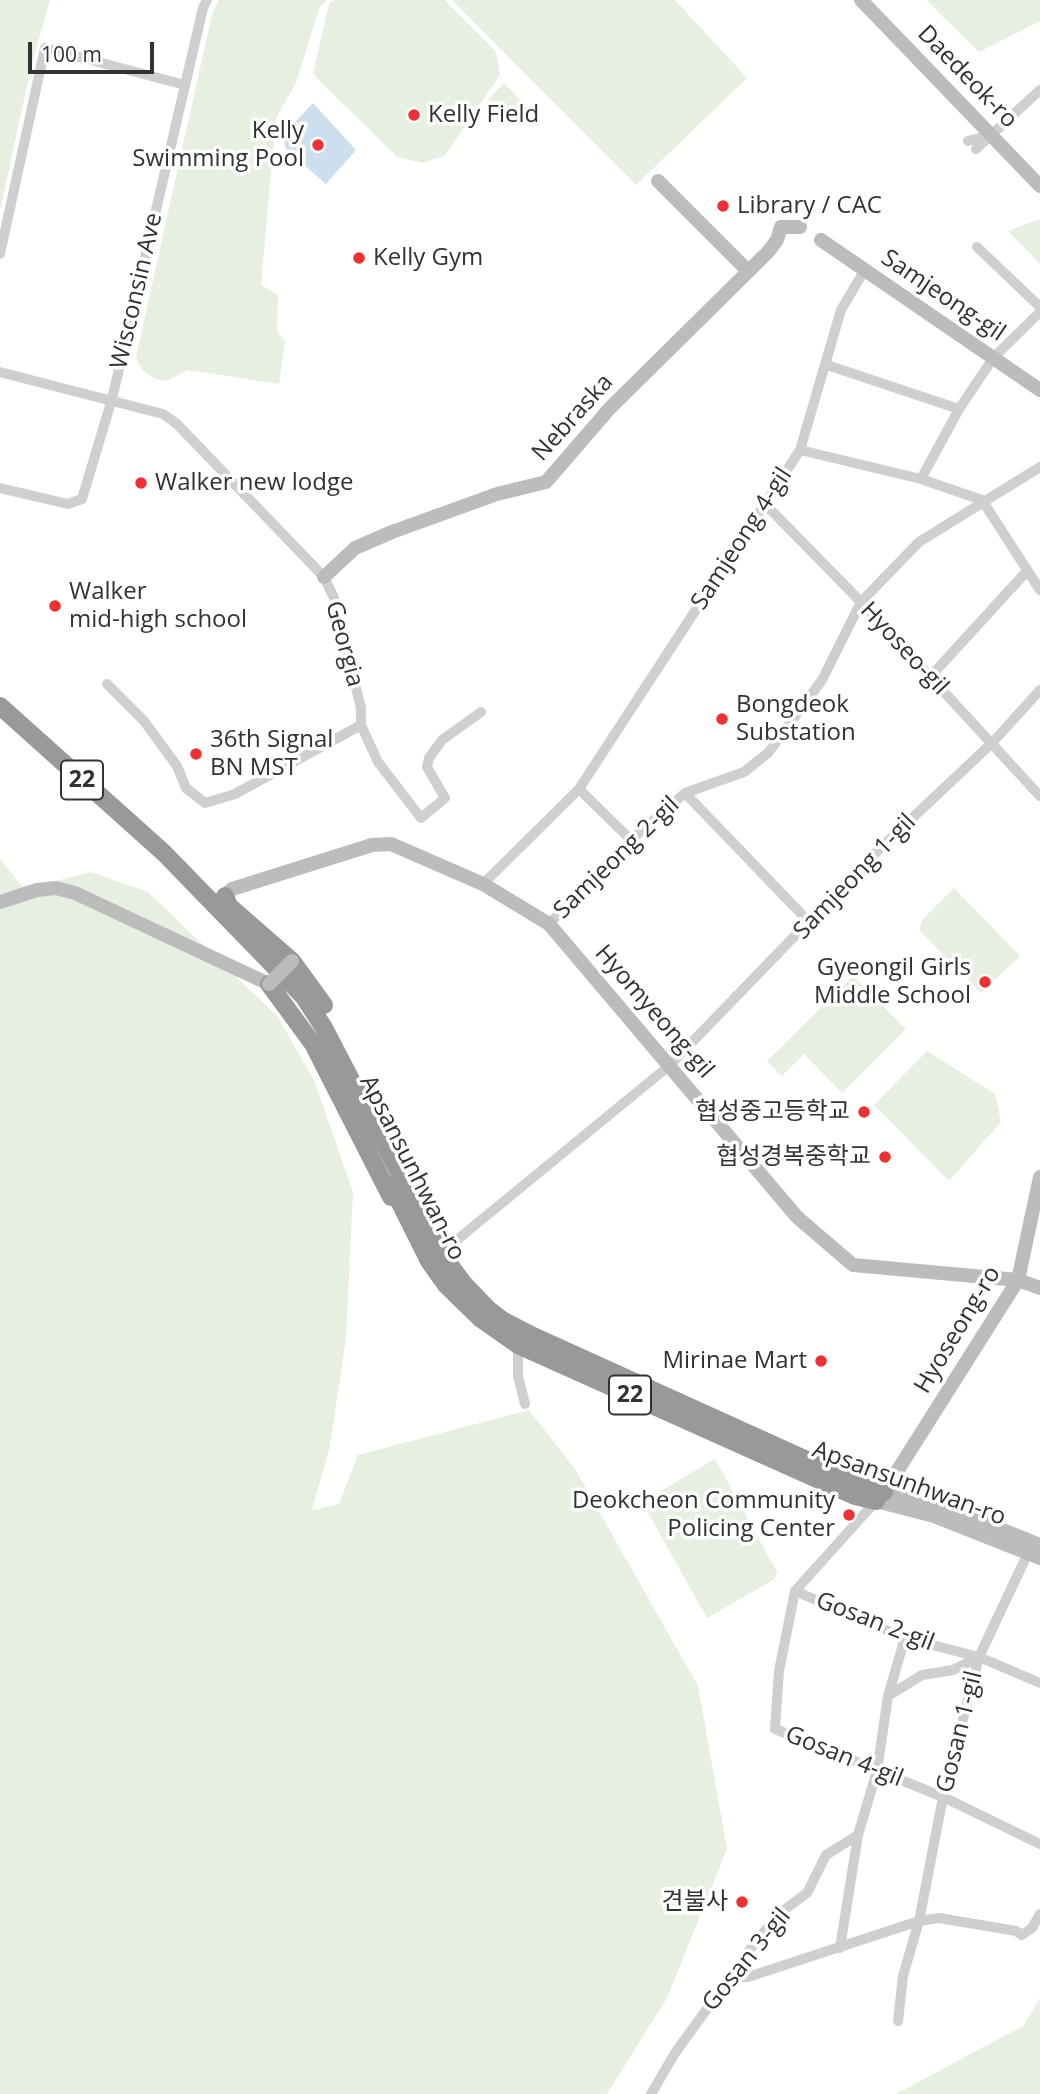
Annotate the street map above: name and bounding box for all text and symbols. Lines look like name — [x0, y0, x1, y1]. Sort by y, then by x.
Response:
street label: Daedeok-ro — [911, 20, 1023, 134]
scale bar — [32, 28, 158, 72]
text: 100 m — [41, 40, 102, 68]
place label: Kelly Field — [428, 101, 539, 129]
marker: Kelly Field — [406, 107, 422, 123]
place label: Kelly Swimming Pool — [132, 117, 304, 173]
marker: Kelly Swimming Pool — [310, 137, 326, 153]
place label: Library / CAC — [737, 192, 882, 220]
marker: Library / CAC — [715, 198, 731, 214]
street label: Wisconsin Ave — [105, 210, 169, 372]
place label: Kelly Gym — [373, 244, 483, 272]
street label: Samjeong-gil — [876, 244, 1010, 348]
marker: Kelly Gym — [351, 250, 367, 266]
street label: Nebraska — [527, 369, 619, 467]
street label: Samjeong 4-gil — [685, 463, 799, 615]
place label: Walker new lodge — [155, 469, 353, 497]
marker: Walker new lodge — [133, 475, 149, 491]
place label: Walker mid-high school — [69, 578, 247, 634]
street label: Hyoseo-gil — [854, 597, 954, 701]
marker: Walker mid-high school — [47, 598, 63, 614]
street label: Georgia — [319, 598, 369, 690]
place label: Bongdeok Substation — [736, 691, 856, 747]
marker: Bongdeok Substation — [714, 711, 730, 727]
place label: 36th Signal BN MST — [210, 726, 333, 782]
marker: 36th Signal BN MST — [188, 746, 204, 762]
road number: 22 — [61, 760, 103, 800]
street label: Samjeong 2-gil — [548, 791, 686, 925]
street label: Samjeong 1-gil — [788, 808, 922, 946]
street label: Hyomyeong-gil — [588, 940, 720, 1084]
place label: Gyeongil Girls Middle School — [814, 954, 971, 1010]
marker: Gyeongil Girls Middle School — [977, 974, 993, 990]
street label: Apsansunhwan-ro — [353, 1071, 471, 1265]
place label: 협성중고등학교 — [695, 1098, 850, 1126]
marker: 협성중고등학교 — [856, 1104, 872, 1120]
place label: 협성경복중학교 — [716, 1143, 871, 1171]
marker: 협성경복중학교 — [877, 1149, 893, 1165]
street label: Hyoseong-ro — [909, 1261, 1007, 1399]
place label: Mirinae Mart — [662, 1347, 807, 1375]
marker: Mirinae Mart — [813, 1353, 829, 1369]
road number: 22 — [609, 1376, 651, 1414]
street label: Apsansunhwan-ro — [808, 1436, 1010, 1532]
place label: Deokcheon Community Policing Center — [572, 1487, 835, 1543]
marker: Deokcheon Community Policing Center — [841, 1507, 857, 1523]
street label: Gosan 2-gil — [812, 1586, 938, 1658]
street label: Gosan 1-gil — [931, 1668, 989, 1796]
street label: Gosan 4-gil — [781, 1720, 907, 1794]
place label: 견불사 — [662, 1888, 728, 1916]
marker: 견불사 — [734, 1894, 750, 1910]
street label: Gosan 3-gil — [697, 1903, 797, 2017]

